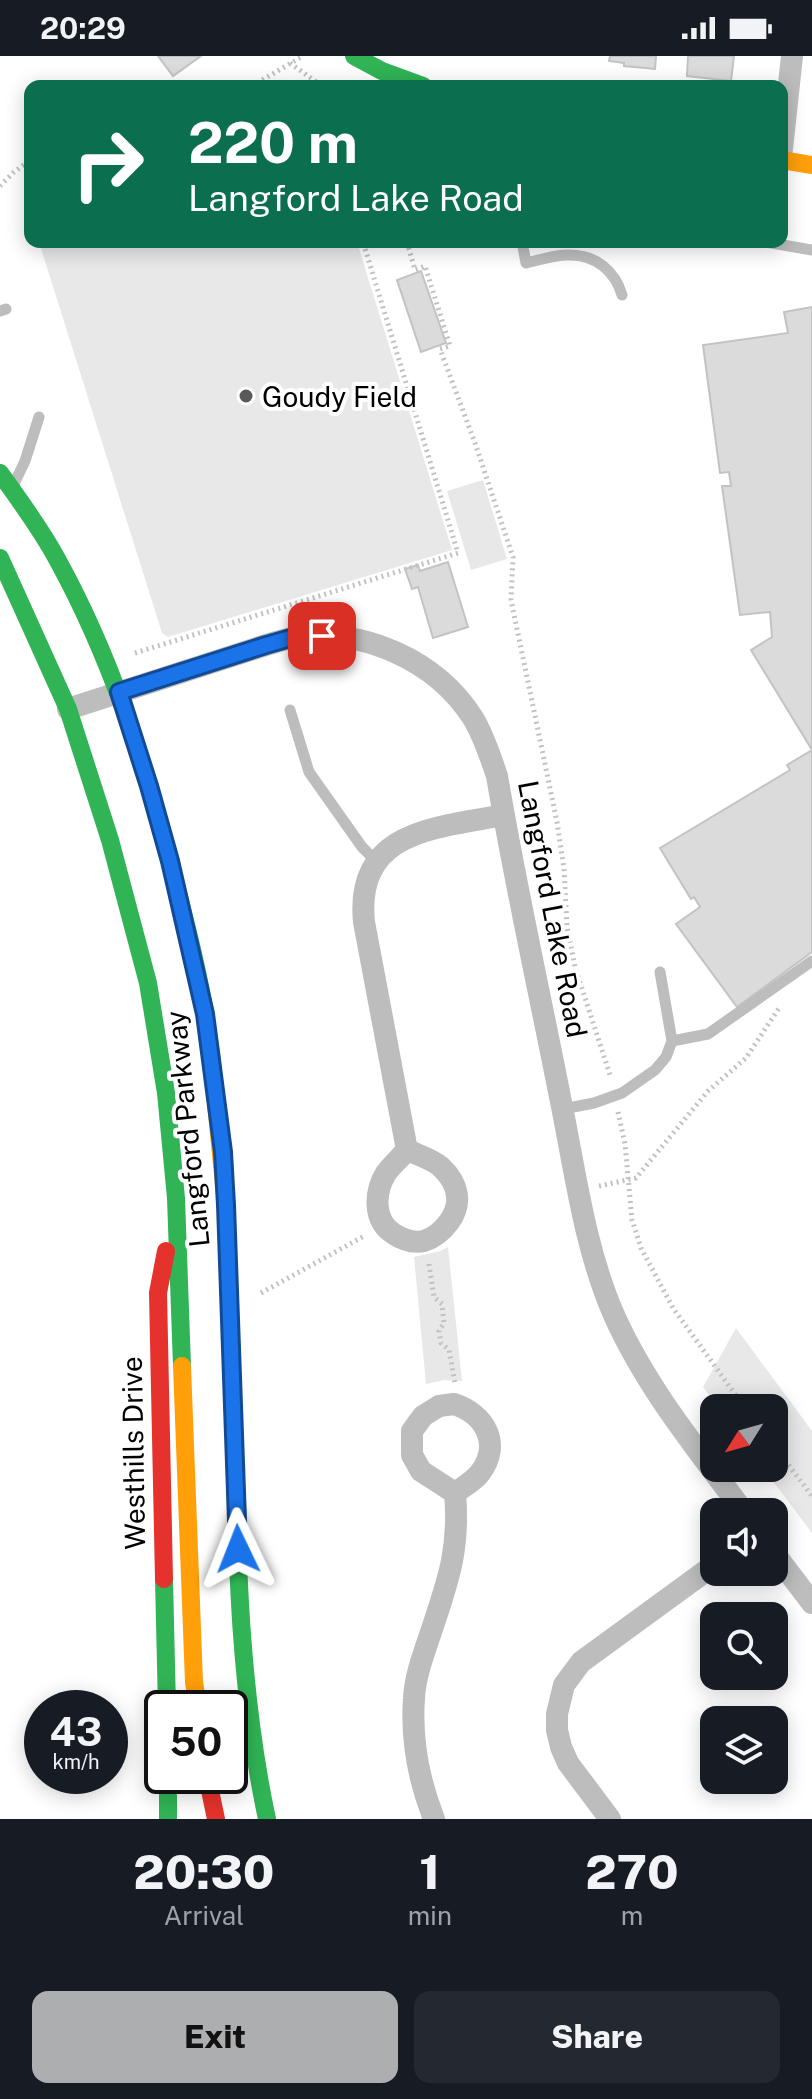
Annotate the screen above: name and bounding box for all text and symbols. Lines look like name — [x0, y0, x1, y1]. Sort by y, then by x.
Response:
text: 20:29 — [40, 10, 126, 46]
text: 220 m — [188, 110, 358, 176]
icon: right — [56, 112, 160, 216]
text: Langford Lake Road — [188, 177, 524, 219]
place label: Goudy Field — [262, 380, 417, 413]
marker: Goudy Field — [237, 387, 255, 405]
pin — [288, 602, 356, 670]
icon: arrive — [300, 614, 344, 658]
street label: Langford Lake Road — [512, 778, 594, 1040]
street label: Langford Parkway — [158, 1009, 216, 1249]
street label: Westhills Drive — [115, 1356, 151, 1550]
north arrow — [700, 1394, 788, 1482]
map controls — [700, 1394, 788, 1794]
button: sound — [700, 1498, 788, 1586]
position arrow — [196, 1507, 280, 1591]
button: search — [700, 1602, 788, 1690]
speed limit sign: 50 — [144, 1690, 248, 1794]
button: layers — [700, 1706, 788, 1794]
text: 43 — [50, 1708, 102, 1755]
text: km/h — [52, 1750, 100, 1774]
text: 20:30 — [133, 1843, 274, 1900]
text: 1 — [419, 1843, 440, 1900]
text: 270 — [585, 1843, 679, 1900]
text: Arrival — [164, 1900, 244, 1931]
text: min — [408, 1900, 452, 1931]
text: m — [621, 1900, 643, 1931]
button: Exit — [32, 1991, 398, 2083]
button: Share — [414, 1991, 780, 2083]

